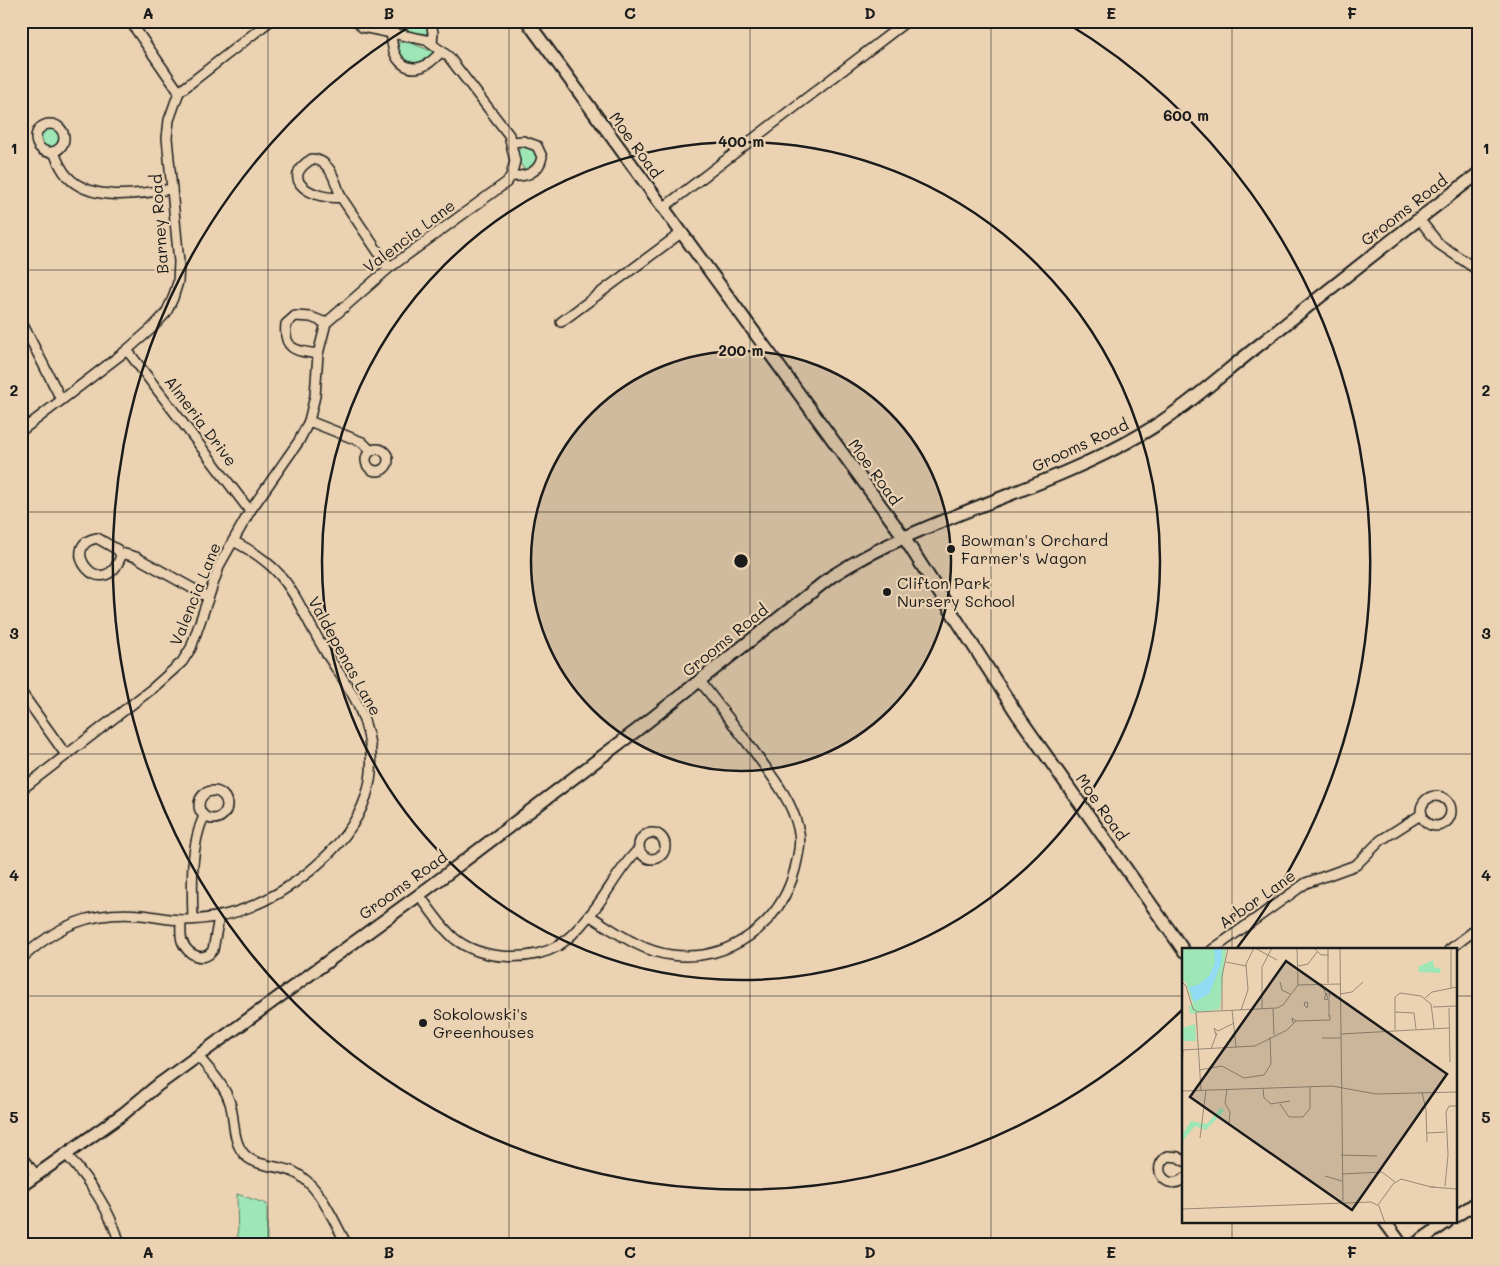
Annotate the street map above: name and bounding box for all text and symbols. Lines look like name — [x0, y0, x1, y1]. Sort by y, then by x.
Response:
text: A — [142, 2, 154, 23]
text: B — [384, 2, 394, 23]
text: C — [624, 2, 636, 23]
text: D — [864, 2, 876, 23]
text: E — [1106, 2, 1116, 23]
text: F — [1347, 2, 1357, 23]
text: 600 m — [1163, 105, 1209, 125]
street label: Moe Road — [605, 107, 668, 182]
text: 400 m — [718, 131, 764, 151]
text: 1 — [10, 137, 18, 158]
text: 1 — [1482, 137, 1490, 158]
street label: Grooms Road — [1356, 169, 1451, 250]
street label: Barney Road — [145, 173, 172, 275]
street label: Valencia Lane — [359, 194, 459, 277]
text: 200 m — [719, 340, 764, 360]
street label: Almeria Drive — [160, 371, 242, 470]
text: 2 — [10, 379, 19, 400]
text: 2 — [1482, 379, 1491, 400]
street label: Grooms Road — [1028, 413, 1132, 476]
street label: Moe Road — [844, 434, 907, 509]
place label: Bowman's Orchard Farmer's Wagon — [961, 529, 1108, 568]
street label: Valencia Lane — [164, 539, 225, 649]
marker: Bowman's Orchard Farmer's Wagon — [945, 543, 957, 555]
centre of rings — [732, 552, 750, 570]
place label: Clifton Park Nursery School — [897, 572, 1015, 611]
marker: Clifton Park Nursery School — [881, 586, 893, 598]
street label: Valdepenas Lane — [304, 593, 387, 719]
street label: Grooms Road — [678, 599, 772, 681]
text: 3 — [9, 622, 19, 643]
text: 3 — [1481, 622, 1491, 643]
street label: Moe Road — [1072, 769, 1133, 844]
street label: Grooms Road — [354, 845, 451, 924]
text: 4 — [9, 864, 19, 885]
street label: Arbor Lane — [1214, 864, 1299, 933]
text: 4 — [1481, 864, 1491, 885]
inset map — [1182, 948, 1458, 1224]
place label: Sokolowski's Greenhouses — [433, 1003, 534, 1042]
marker: Sokolowski's Greenhouses — [417, 1017, 429, 1029]
text: 5 — [9, 1106, 19, 1127]
text: 5 — [1481, 1106, 1491, 1127]
text: A — [142, 1241, 154, 1262]
text: B — [384, 1241, 394, 1262]
text: C — [624, 1241, 636, 1262]
text: D — [864, 1241, 876, 1262]
text: E — [1106, 1241, 1116, 1262]
text: F — [1347, 1241, 1357, 1262]

